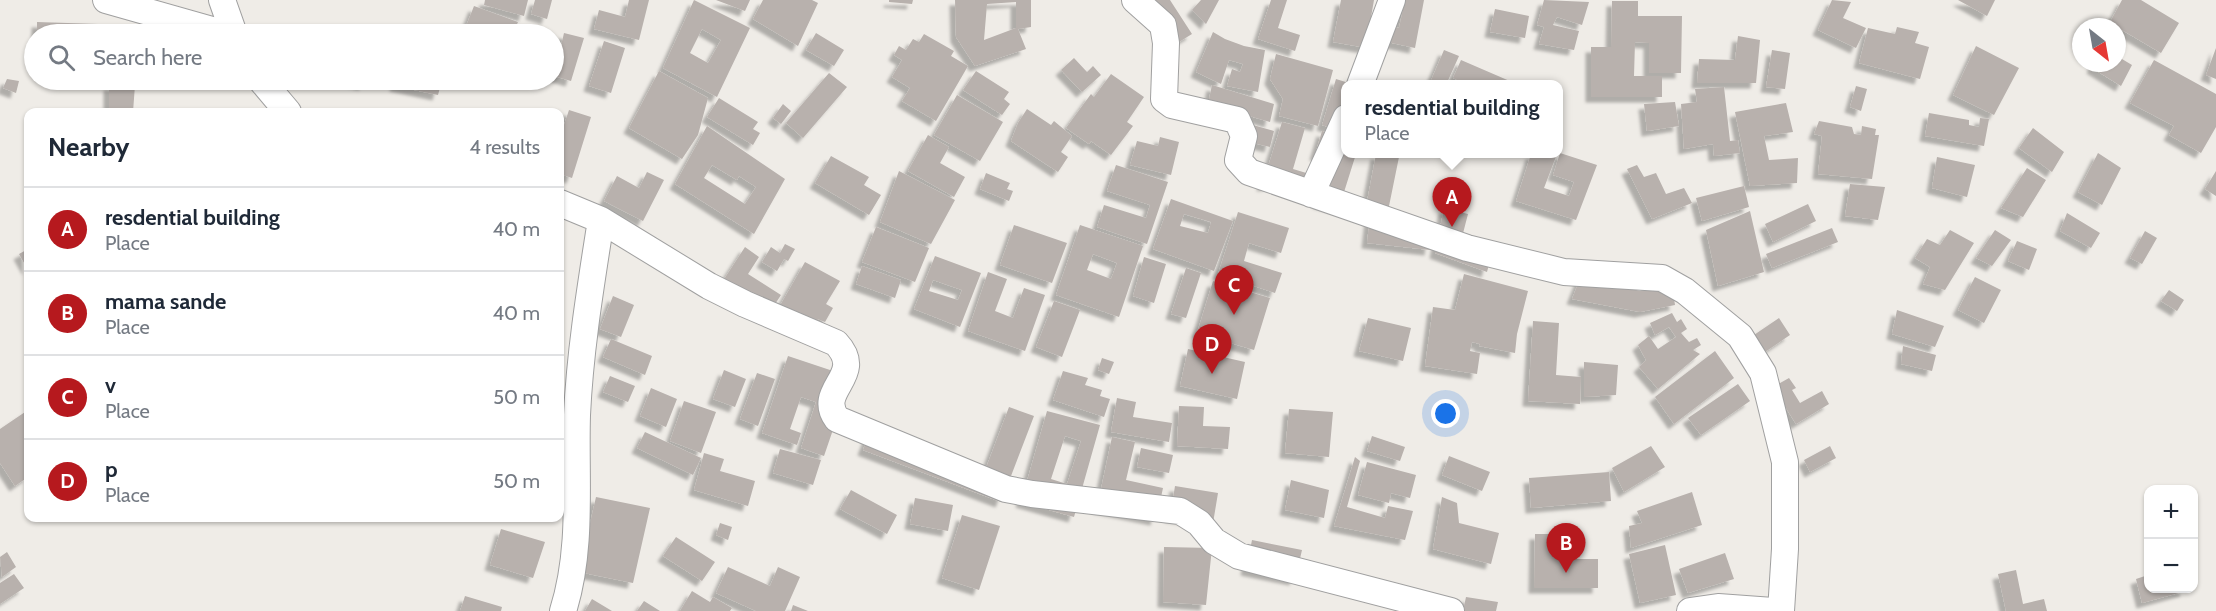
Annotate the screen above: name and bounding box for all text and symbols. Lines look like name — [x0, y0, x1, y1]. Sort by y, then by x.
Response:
north arrow — [2072, 18, 2126, 72]
search box — [24, 24, 564, 90]
icon: search — [45, 41, 78, 74]
text: Search here — [93, 44, 202, 71]
popup — [1341, 80, 1563, 158]
text: resdential building — [1365, 94, 1539, 121]
text: Place — [1365, 121, 1409, 145]
text: Nearby — [48, 131, 129, 163]
text: 4 results — [469, 135, 540, 159]
pin: A — [1432, 178, 1472, 227]
text: resdential building — [105, 204, 280, 231]
text: A — [61, 217, 74, 241]
text: 40 m — [492, 217, 540, 241]
text: Place — [105, 231, 150, 255]
pin: C — [1214, 266, 1254, 315]
text: mama sande — [105, 288, 226, 315]
text: B — [61, 301, 74, 325]
text: 40 m — [492, 301, 540, 325]
text: Place — [105, 315, 150, 339]
pin: D — [1192, 324, 1232, 374]
text: v — [105, 372, 116, 399]
text: C — [61, 385, 74, 409]
text: 50 m — [493, 385, 540, 409]
text: Place — [105, 399, 150, 423]
your location — [1431, 399, 1460, 428]
text: p — [105, 456, 118, 483]
text: D — [60, 469, 75, 493]
text: 50 m — [493, 469, 540, 493]
text: Place — [105, 483, 150, 507]
map controls — [2144, 485, 2198, 593]
button: + — [2144, 485, 2198, 539]
pin: B — [1546, 524, 1586, 573]
button: − — [2144, 539, 2198, 593]

